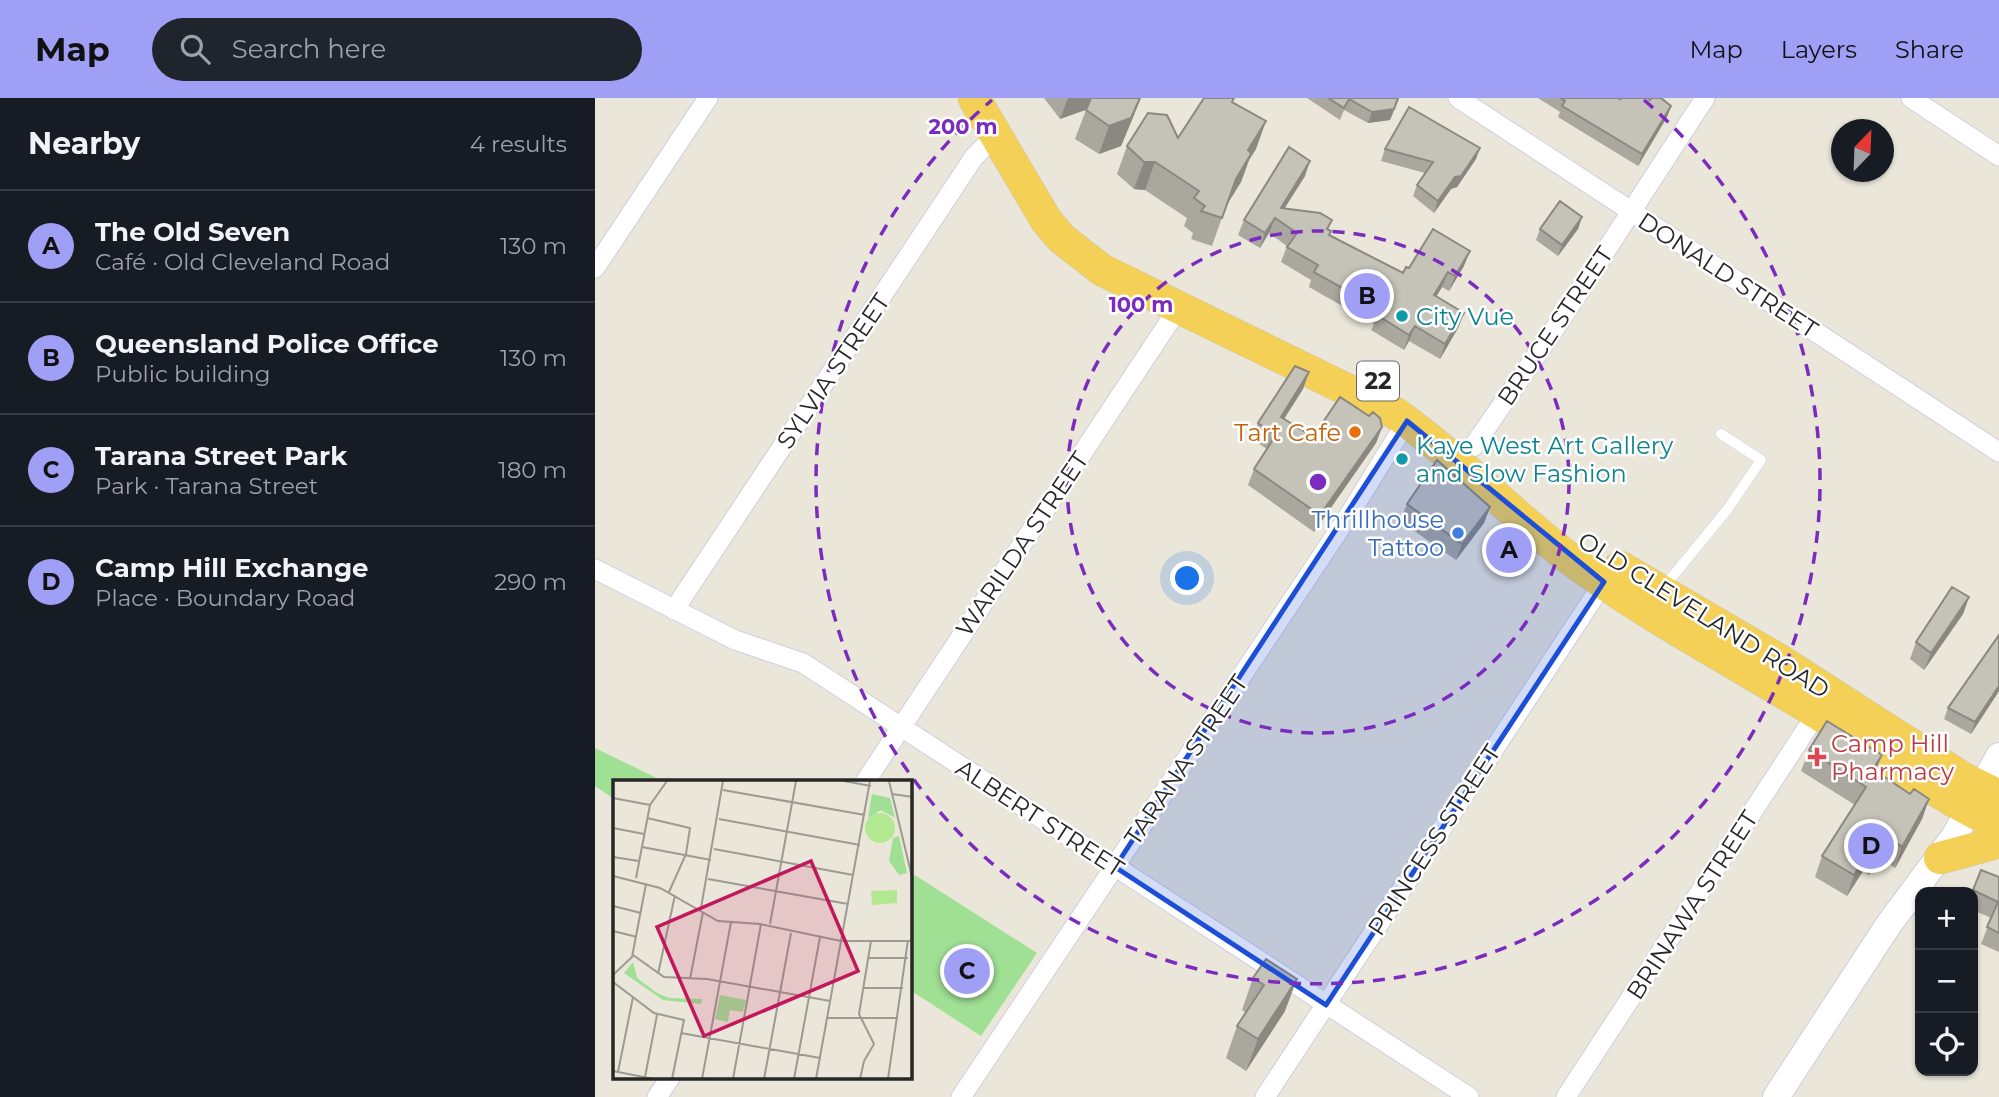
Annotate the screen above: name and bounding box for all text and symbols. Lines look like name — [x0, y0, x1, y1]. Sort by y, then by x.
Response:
search box — [152, 18, 642, 81]
text: Map — [35, 29, 110, 69]
icon: search — [176, 30, 214, 68]
text: Search here — [232, 33, 386, 65]
text: Map — [1689, 35, 1743, 64]
text: Layers — [1781, 35, 1857, 64]
text: Share — [1895, 35, 1964, 64]
text: 200 m — [929, 114, 997, 139]
north arrow — [1831, 119, 1894, 182]
text: Nearby — [28, 125, 140, 162]
text: 4 results — [470, 130, 567, 158]
street label: DONALD STREET — [1633, 206, 1823, 344]
text: The Old Seven — [95, 216, 290, 248]
text: A — [42, 232, 60, 260]
text: 130 m — [500, 232, 567, 260]
street label: BRUCE STREET — [1491, 241, 1619, 411]
text: Café · Old Cleveland Road — [95, 248, 390, 276]
pin: B — [1344, 270, 1390, 322]
street label: SYLVIA STREET — [770, 288, 896, 454]
text: 100 m — [1109, 292, 1173, 317]
place label: City Vue — [1416, 302, 1514, 331]
marker: City Vue — [1394, 308, 1410, 324]
text: Queensland Police Office — [95, 328, 439, 360]
text: B — [42, 344, 60, 372]
text: 130 m — [500, 344, 567, 372]
text: Public building — [95, 360, 270, 388]
road number: 22 — [1357, 362, 1399, 400]
place label: Tart Cafe — [1234, 418, 1341, 447]
marker: Tart Cafe — [1347, 424, 1363, 440]
place label: Kaye West Art Gallery and Slow Fashion — [1416, 431, 1673, 488]
text: Tarana Street Park — [95, 440, 347, 472]
street label: WARILDA STREET — [949, 446, 1095, 642]
marker: Kaye West Art Gallery and Slow Fashion — [1394, 451, 1410, 467]
text: C — [43, 456, 59, 484]
text: 180 m — [498, 456, 567, 484]
centre of rings — [1306, 470, 1330, 494]
text: Park · Tarana Street — [95, 472, 318, 500]
place label: Thrillhouse Tattoo — [1312, 505, 1444, 562]
pin: A — [1486, 524, 1532, 576]
marker: Thrillhouse Tattoo — [1450, 525, 1466, 541]
street label: OLD CLEVELAND ROAD — [1573, 526, 1835, 704]
text: Camp Hill Exchange — [95, 552, 369, 584]
your location — [1170, 561, 1204, 595]
text: D — [42, 568, 61, 596]
text: 290 m — [494, 568, 567, 596]
text: Place · Boundary Road — [95, 584, 355, 612]
street label: TARANA STREET — [1118, 669, 1254, 851]
place label: Camp Hill Pharmacy — [1831, 729, 1954, 786]
street label: PRINCESS STREET — [1362, 739, 1507, 941]
marker: Camp Hill Pharmacy — [1809, 749, 1825, 765]
street label: ALBERT STREET — [951, 753, 1130, 883]
inset map — [613, 780, 912, 1080]
street label: BRINAWA STREET — [1620, 805, 1764, 1005]
pin: D — [1848, 820, 1894, 872]
map controls — [1915, 887, 1978, 1076]
button: + — [1915, 887, 1978, 950]
pin: C — [944, 945, 990, 997]
button: − — [1915, 950, 1978, 1013]
button: locate — [1915, 1013, 1978, 1076]

